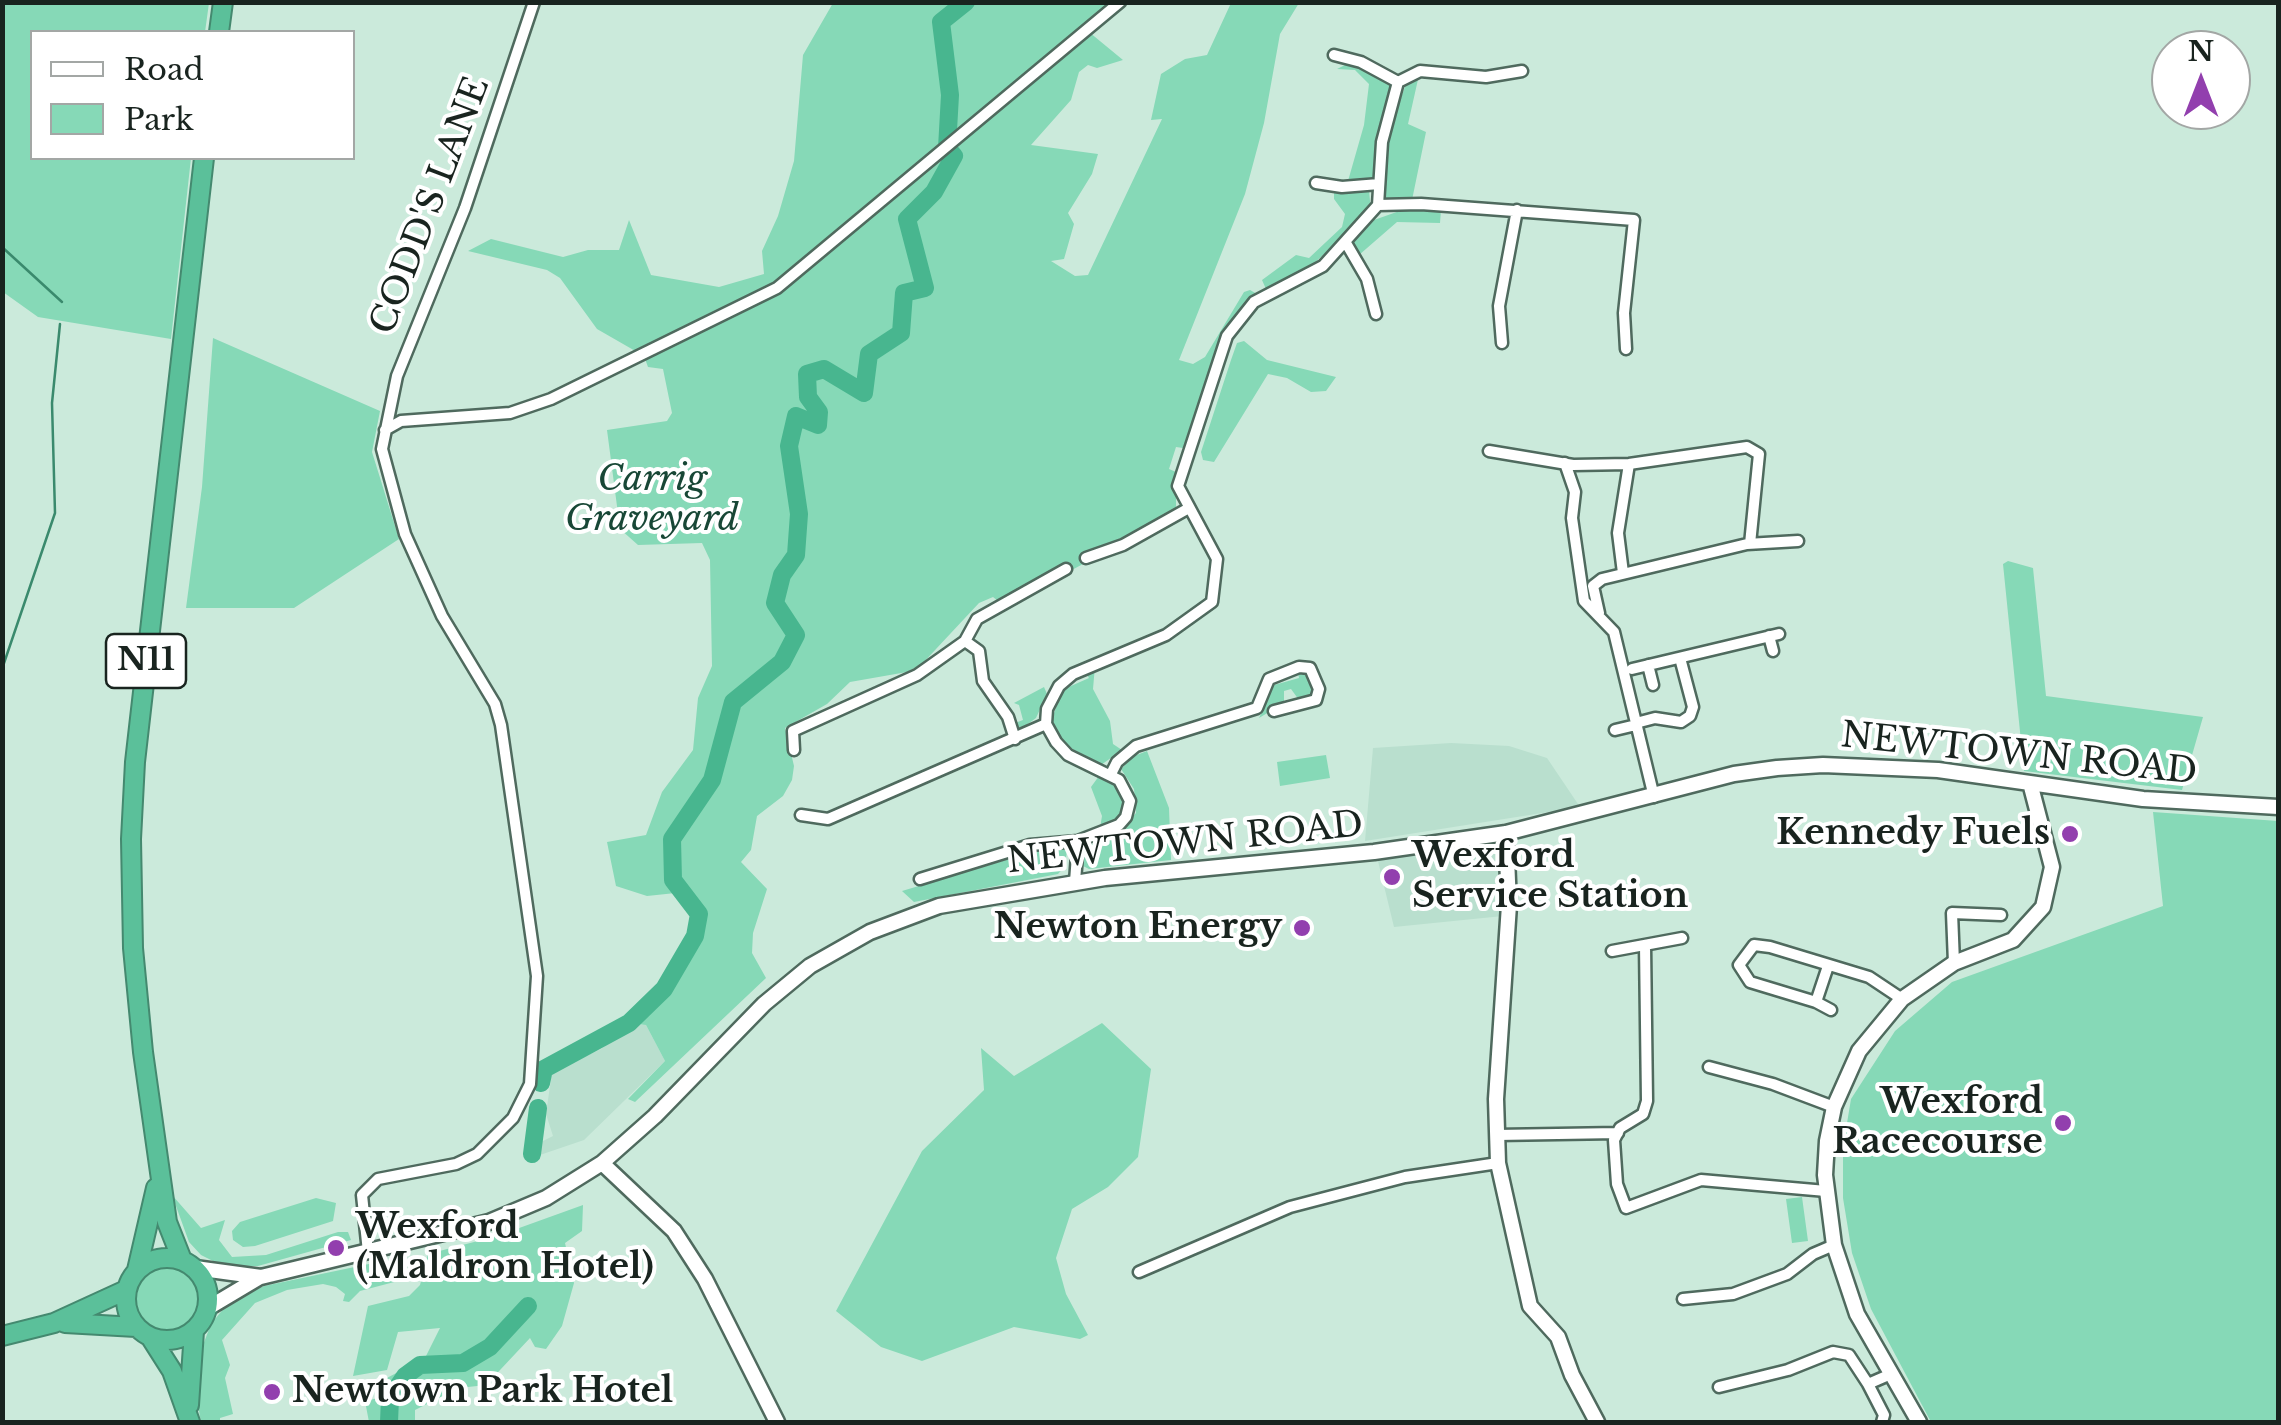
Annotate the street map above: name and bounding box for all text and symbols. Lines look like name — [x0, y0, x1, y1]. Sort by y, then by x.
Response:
legend — [30, 30, 355, 160]
north arrow — [2151, 30, 2251, 130]
text: N — [2188, 34, 2214, 69]
text: Road — [124, 51, 204, 88]
street label: CODD'S LANE — [363, 72, 499, 340]
text: Park — [124, 101, 194, 138]
park label: Carrig Graveyard — [565, 459, 739, 541]
road number: N11 — [106, 634, 186, 688]
street label: NEWTOWN ROAD — [1839, 715, 2199, 795]
street label: NEWTOWN ROAD — [1005, 804, 1365, 884]
place label: Kennedy Fuels — [1776, 813, 2050, 855]
marker: Kennedy Fuels — [2059, 823, 2081, 845]
place label: Wexford Service Station — [1412, 836, 1688, 918]
marker: Wexford Service Station — [1381, 866, 1403, 888]
place label: Newton Energy — [994, 907, 1282, 949]
marker: Newton Energy — [1291, 917, 1313, 939]
place label: Wexford Racecourse — [1832, 1082, 2043, 1164]
marker: Wexford Racecourse — [2052, 1112, 2074, 1134]
place label: Wexford (Maldron Hotel) — [356, 1207, 654, 1289]
marker: Wexford (Maldron Hotel) — [325, 1237, 347, 1259]
place label: Newtown Park Hotel — [292, 1371, 673, 1413]
marker: Newtown Park Hotel — [261, 1381, 283, 1403]

